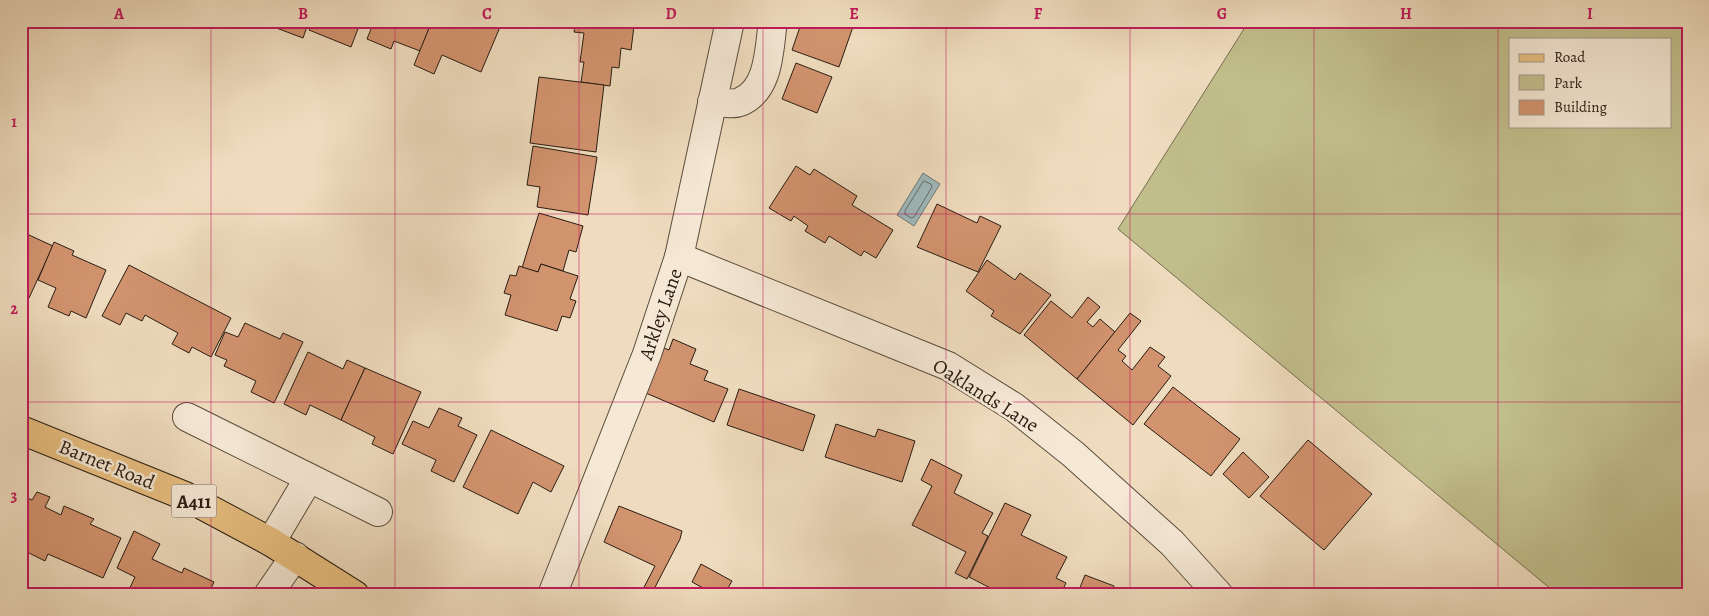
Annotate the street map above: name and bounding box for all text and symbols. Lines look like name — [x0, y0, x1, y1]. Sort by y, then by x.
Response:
text: A — [113, 3, 125, 25]
text: B — [298, 3, 308, 25]
text: C — [482, 3, 492, 25]
text: D — [665, 3, 677, 25]
text: E — [849, 3, 859, 25]
text: F — [1034, 3, 1043, 25]
text: G — [1217, 3, 1227, 25]
text: H — [1400, 3, 1412, 25]
text: I — [1587, 3, 1593, 25]
legend — [1509, 38, 1672, 128]
text: Road — [1554, 47, 1586, 67]
text: Park — [1554, 73, 1583, 93]
text: Building — [1554, 97, 1607, 117]
text: 1 — [11, 111, 17, 133]
street label: Arkley Lane — [632, 265, 689, 364]
text: 2 — [10, 298, 18, 320]
street label: Oaklands Lane — [928, 352, 1044, 439]
street label: Barnet Road — [55, 433, 159, 496]
road number: A411 — [172, 484, 216, 518]
text: 3 — [11, 485, 18, 507]

